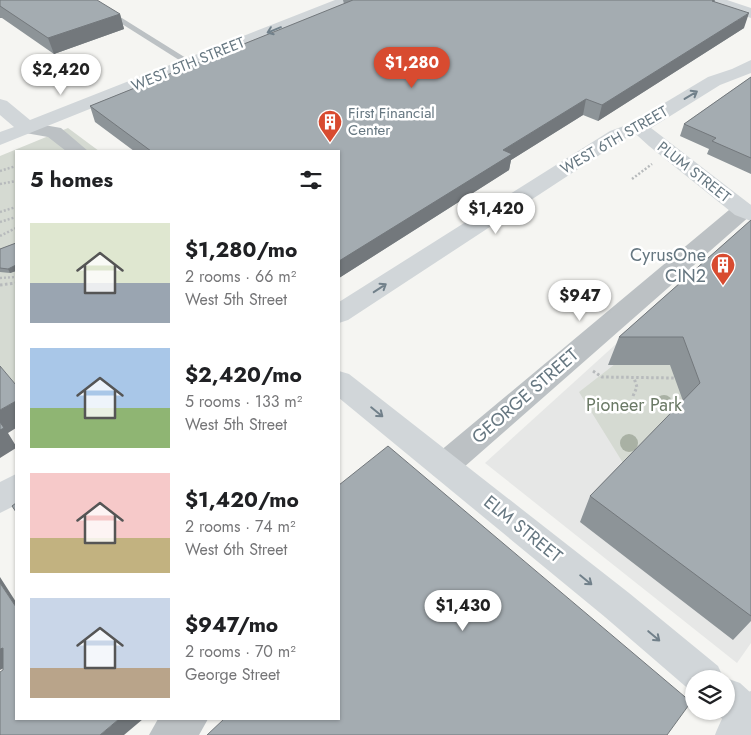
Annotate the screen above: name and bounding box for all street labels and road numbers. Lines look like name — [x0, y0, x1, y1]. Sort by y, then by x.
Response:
street label: WEST 5TH STREET — [128, 31, 248, 97]
street label: WEST 6TH STREET — [556, 100, 672, 180]
street label: PLUM STREET — [653, 136, 735, 208]
street label: GEORGE STREET — [466, 342, 585, 450]
street label: ELM STREET — [478, 489, 568, 569]

